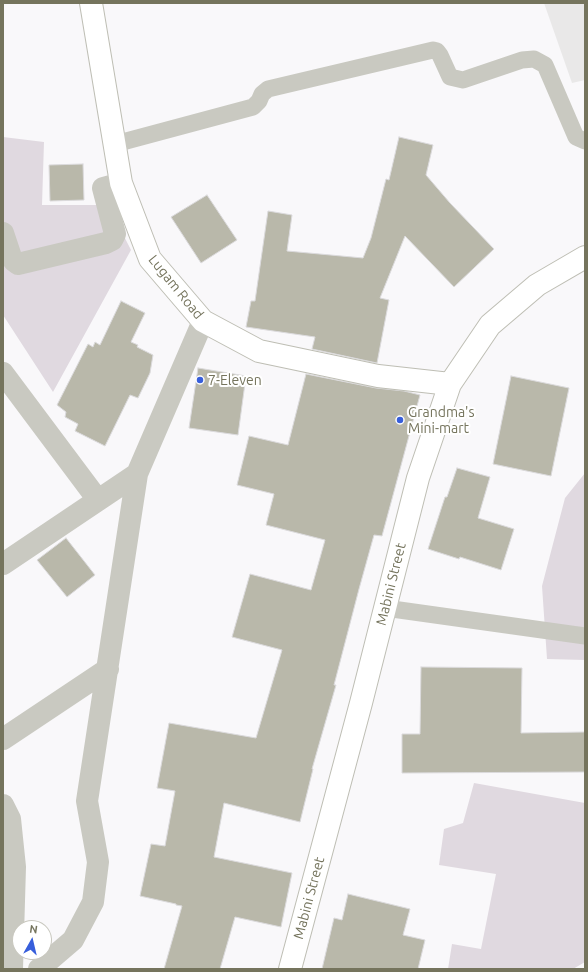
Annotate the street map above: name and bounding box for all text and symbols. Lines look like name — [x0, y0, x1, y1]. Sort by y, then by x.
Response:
street label: Lugam Road — [145, 251, 207, 323]
place label: 7-Eleven — [208, 372, 262, 388]
marker: 7-Eleven — [195, 375, 205, 385]
place label: Grandma's Mini-mart — [408, 404, 474, 436]
marker: Grandma's Mini-mart — [395, 415, 405, 425]
street label: Mabini Street — [373, 541, 409, 627]
street label: Mabini Street — [290, 855, 328, 941]
north arrow — [12, 920, 52, 960]
text: N — [29, 923, 38, 936]

